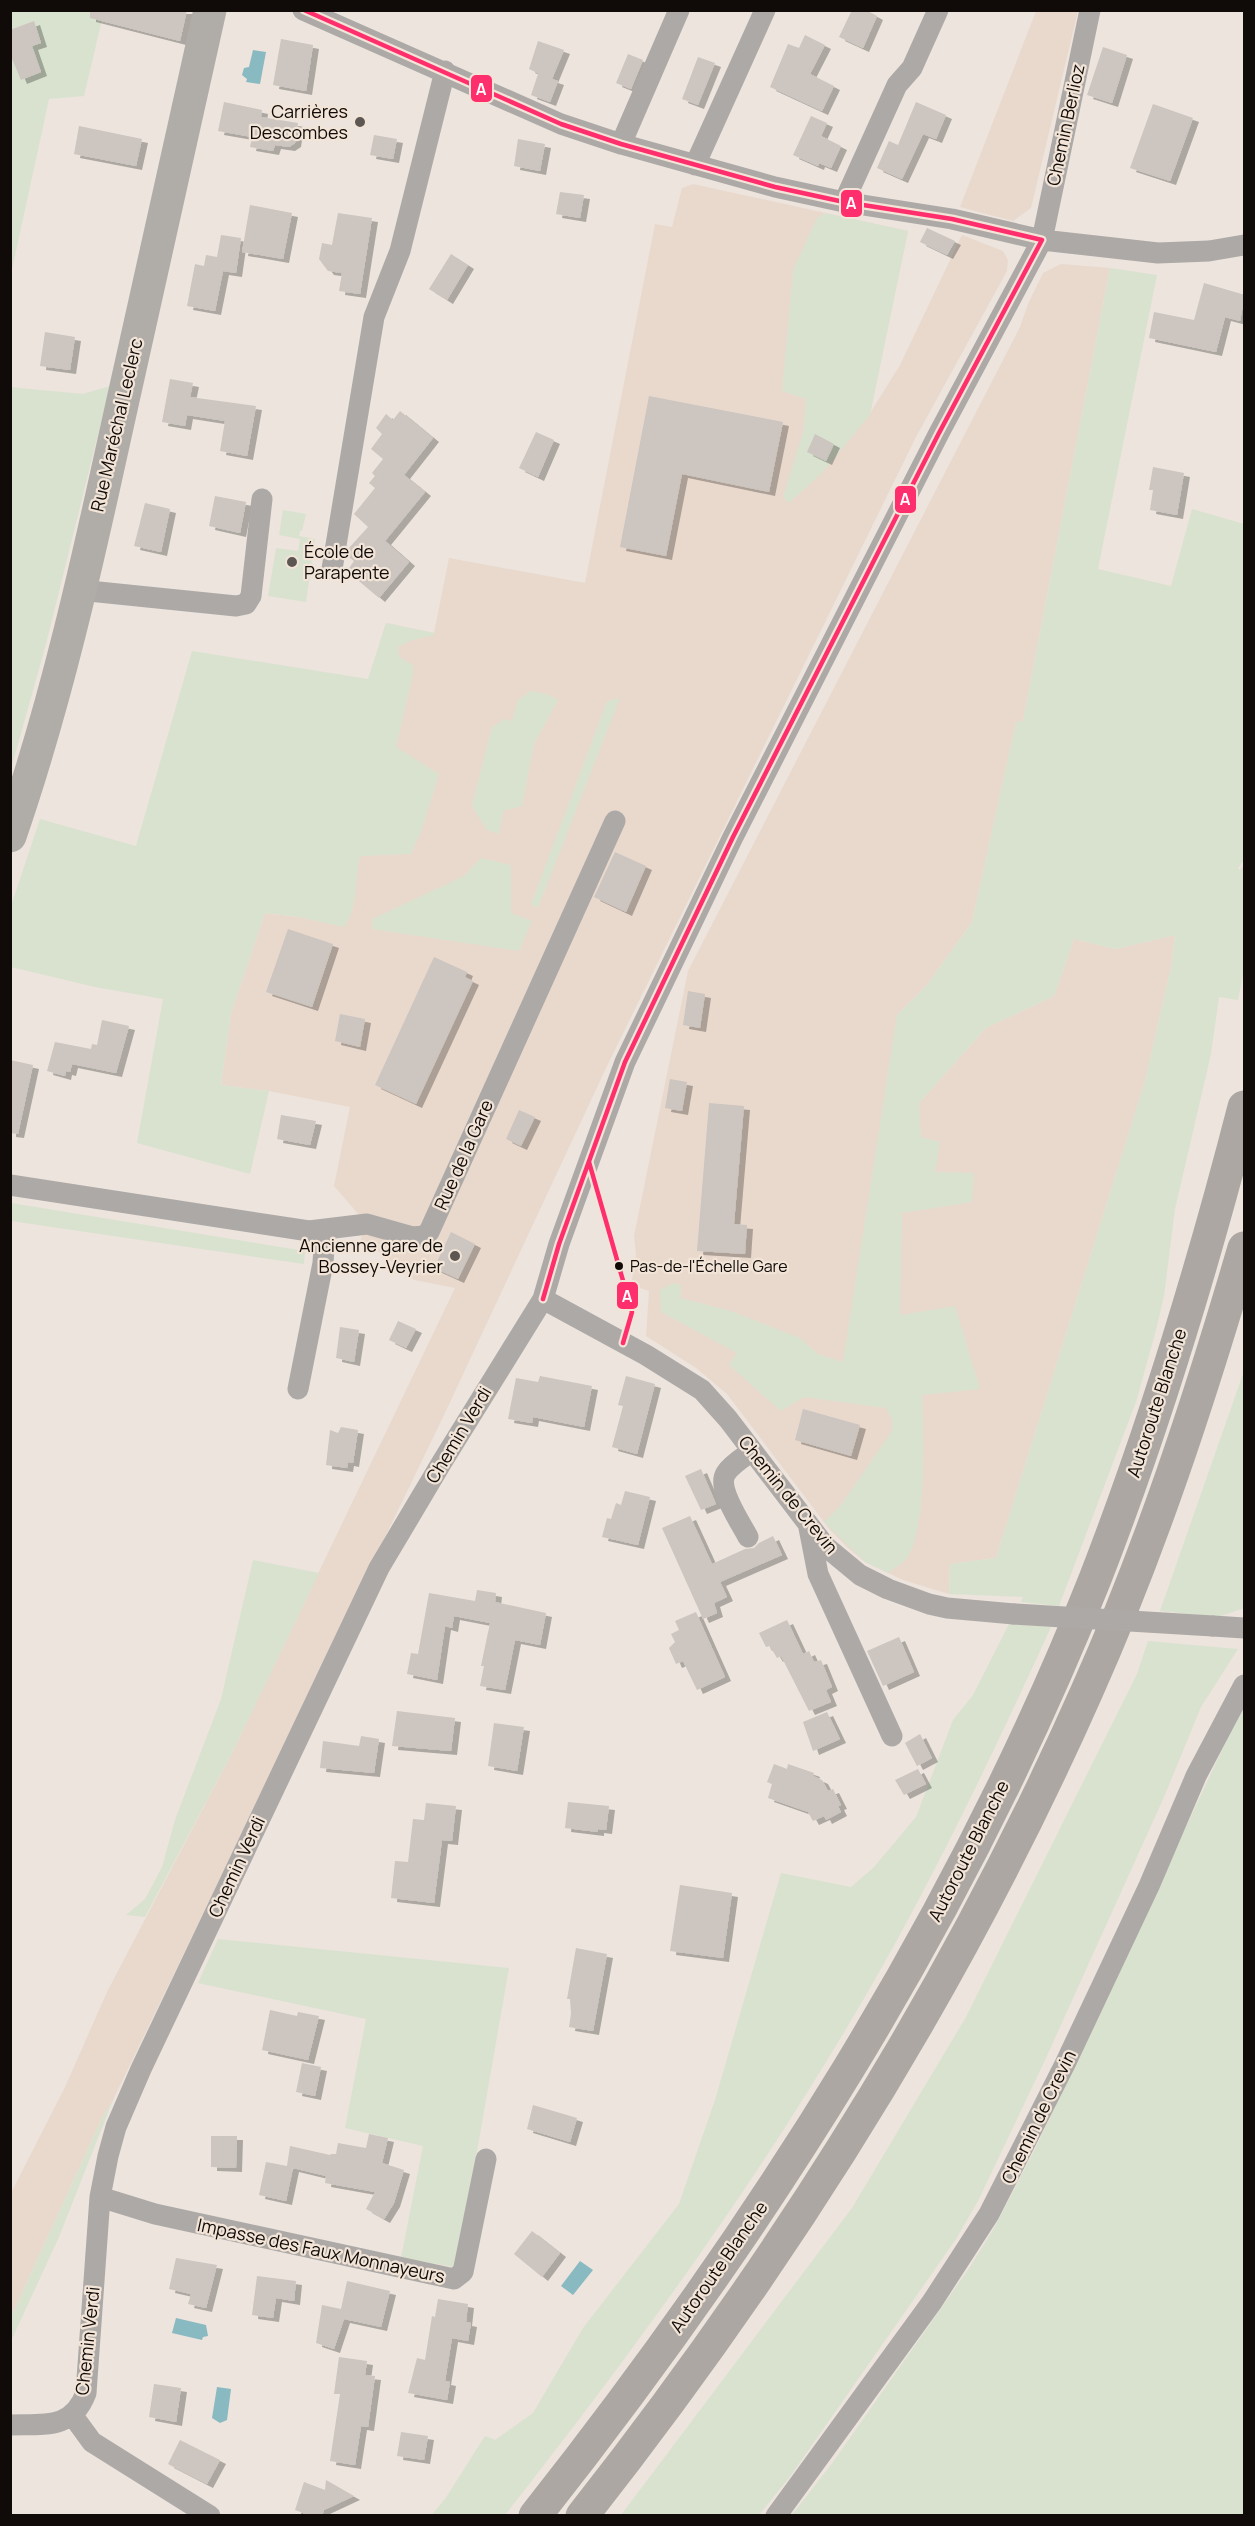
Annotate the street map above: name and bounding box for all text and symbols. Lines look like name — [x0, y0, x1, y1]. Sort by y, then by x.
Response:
street label: Chemin Berlioz — [1040, 62, 1090, 188]
line badge: A — [470, 74, 493, 103]
text: A — [476, 78, 487, 100]
place label: Carrières Descombes — [250, 99, 348, 144]
marker: Carrières Descombes — [353, 115, 367, 129]
line badge: A — [840, 189, 863, 218]
text: A — [846, 192, 857, 214]
street label: Rue Maréchal Leclerc — [84, 336, 148, 514]
line badge: A — [894, 485, 917, 514]
text: A — [900, 488, 911, 510]
place label: École de Parapente — [304, 539, 390, 584]
marker: École de Parapente — [285, 555, 299, 569]
street label: Rue de la Gare — [428, 1096, 498, 1214]
place label: Ancienne gare de Bossey-Veyrier — [299, 1233, 444, 1278]
marker: Ancienne gare de Bossey-Veyrier — [448, 1249, 462, 1263]
place label: Pas-de-l'Échelle Gare — [630, 1255, 788, 1277]
marker: Pas-de-l'Échelle Gare — [613, 1260, 625, 1272]
line badge: A — [616, 1281, 639, 1310]
text: A — [622, 1285, 633, 1307]
street label: Autoroute Blanche — [1121, 1325, 1191, 1480]
street label: Chemin Verdi — [420, 1382, 497, 1487]
street label: Chemin de Crevin — [734, 1430, 844, 1559]
street label: Autoroute Blanche — [922, 1776, 1014, 1925]
street label: Chemin Verdi — [202, 1812, 270, 1921]
street label: Chemin de Crevin — [995, 2046, 1081, 2187]
street label: Autoroute Blanche — [664, 2196, 773, 2337]
street label: Impasse des Faux Monnayeurs — [195, 2212, 447, 2288]
street label: Chemin Verdi — [69, 2285, 105, 2396]

